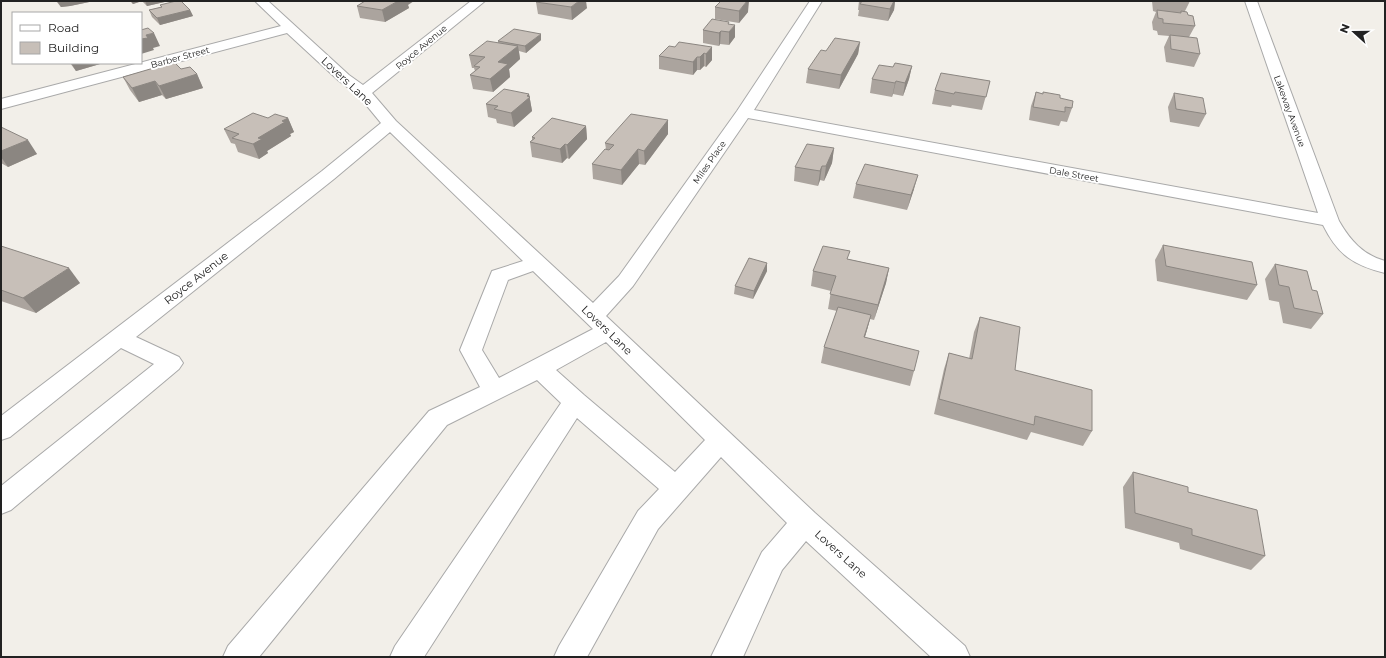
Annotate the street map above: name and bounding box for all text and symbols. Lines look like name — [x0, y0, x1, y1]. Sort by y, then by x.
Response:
legend — [12, 12, 142, 64]
north arrow — [1334, 12, 1374, 52]
text: Road — [48, 20, 79, 35]
street label: Royce Avenue — [393, 22, 449, 72]
text: N — [1337, 22, 1353, 35]
text: Building — [48, 40, 99, 55]
street label: Barber Street — [149, 44, 211, 70]
street label: Lovers Lane — [318, 54, 376, 109]
street label: Lakeway Avenue — [1272, 74, 1308, 149]
street label: Miles Place — [690, 138, 728, 186]
street label: Dale Street — [1048, 164, 1100, 184]
street label: Royce Avenue — [161, 248, 231, 307]
street label: Lovers Lane — [579, 302, 636, 358]
street label: Lovers Lane — [812, 527, 870, 581]

